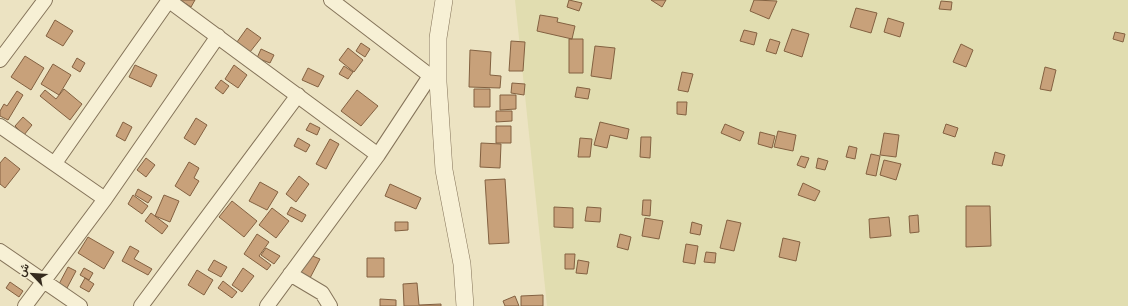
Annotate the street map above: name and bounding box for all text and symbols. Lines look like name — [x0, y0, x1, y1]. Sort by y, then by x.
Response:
north arrow — [12, 254, 52, 294]
text: ش — [15, 261, 32, 279]

